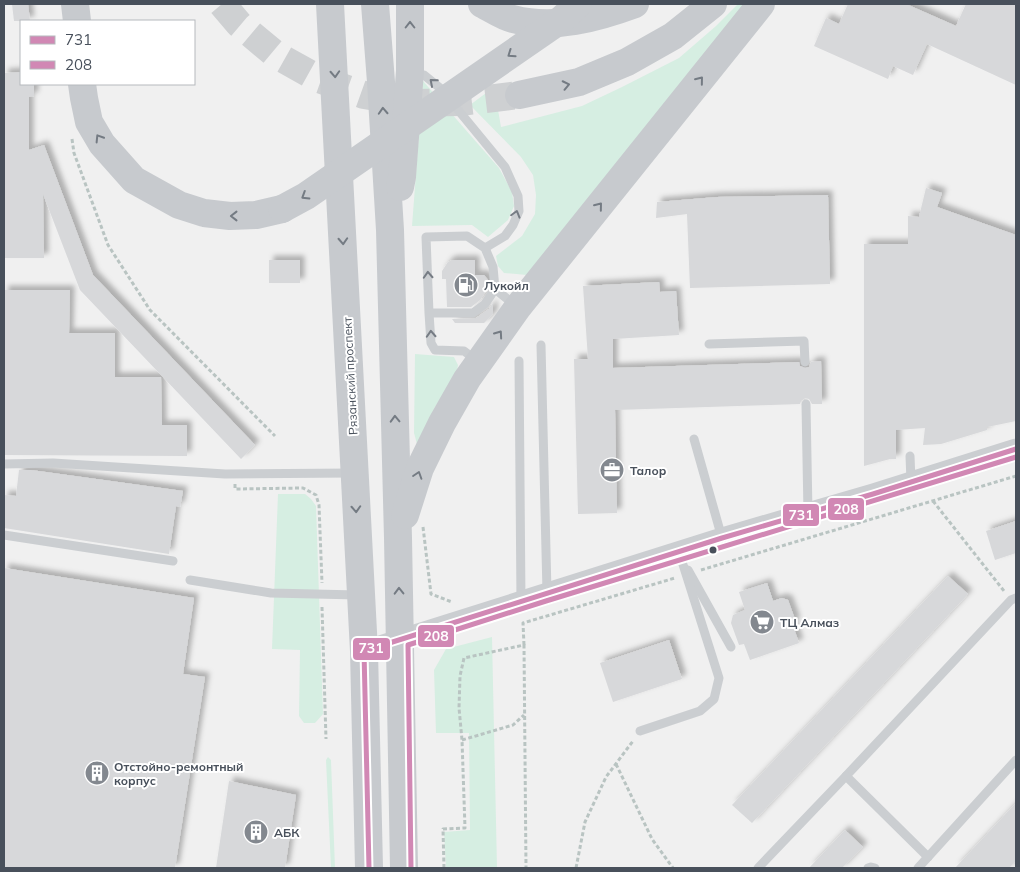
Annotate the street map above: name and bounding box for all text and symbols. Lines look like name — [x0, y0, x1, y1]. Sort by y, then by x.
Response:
legend — [20, 20, 195, 85]
one-way arrow — [405, 21, 415, 28]
text: 731 — [65, 30, 92, 49]
one-way arrow — [507, 48, 517, 57]
text: 208 — [65, 55, 92, 74]
one-way arrow — [329, 71, 340, 79]
one-way arrow — [695, 76, 704, 85]
one-way arrow — [430, 79, 439, 88]
one-way arrow — [562, 80, 571, 91]
one-way arrow — [378, 107, 389, 115]
one-way arrow — [95, 134, 105, 143]
one-way arrow — [302, 189, 311, 199]
one-way arrow — [593, 203, 601, 212]
one-way arrow — [230, 210, 238, 221]
one-way arrow — [511, 211, 521, 219]
one-way arrow — [338, 238, 349, 246]
one-way arrow — [422, 271, 433, 279]
fuel station icon: Лукойл — [453, 272, 479, 298]
place label: Лукойл — [484, 278, 529, 293]
street label: Рязанский проспект — [339, 316, 361, 435]
one-way arrow — [425, 330, 436, 338]
one-way arrow — [493, 330, 502, 340]
one-way arrow — [390, 415, 400, 423]
office icon: Талор — [599, 457, 625, 483]
place label: Талор — [630, 463, 667, 478]
one-way arrow — [412, 471, 422, 479]
line badge: 208 — [827, 497, 865, 521]
text: 208 — [833, 500, 859, 518]
line badge: 731 — [782, 503, 820, 527]
one-way arrow — [351, 505, 362, 513]
text: 731 — [788, 506, 814, 524]
unlabelled marker — [708, 545, 718, 555]
one-way arrow — [394, 587, 404, 595]
supermarket icon: ТЦ Алмаз — [749, 609, 775, 635]
place label: ТЦ Алмаз — [780, 615, 839, 630]
line badge: 208 — [417, 624, 455, 648]
text: 208 — [423, 627, 449, 645]
line badge: 731 — [352, 637, 391, 661]
text: 731 — [358, 639, 384, 657]
place label: Отстойно-ремонтный корпус — [114, 759, 243, 788]
building icon: Отстойно-ремонтный корпус — [84, 760, 110, 786]
building icon: АБК — [243, 819, 269, 845]
place label: АБК — [274, 825, 300, 840]

